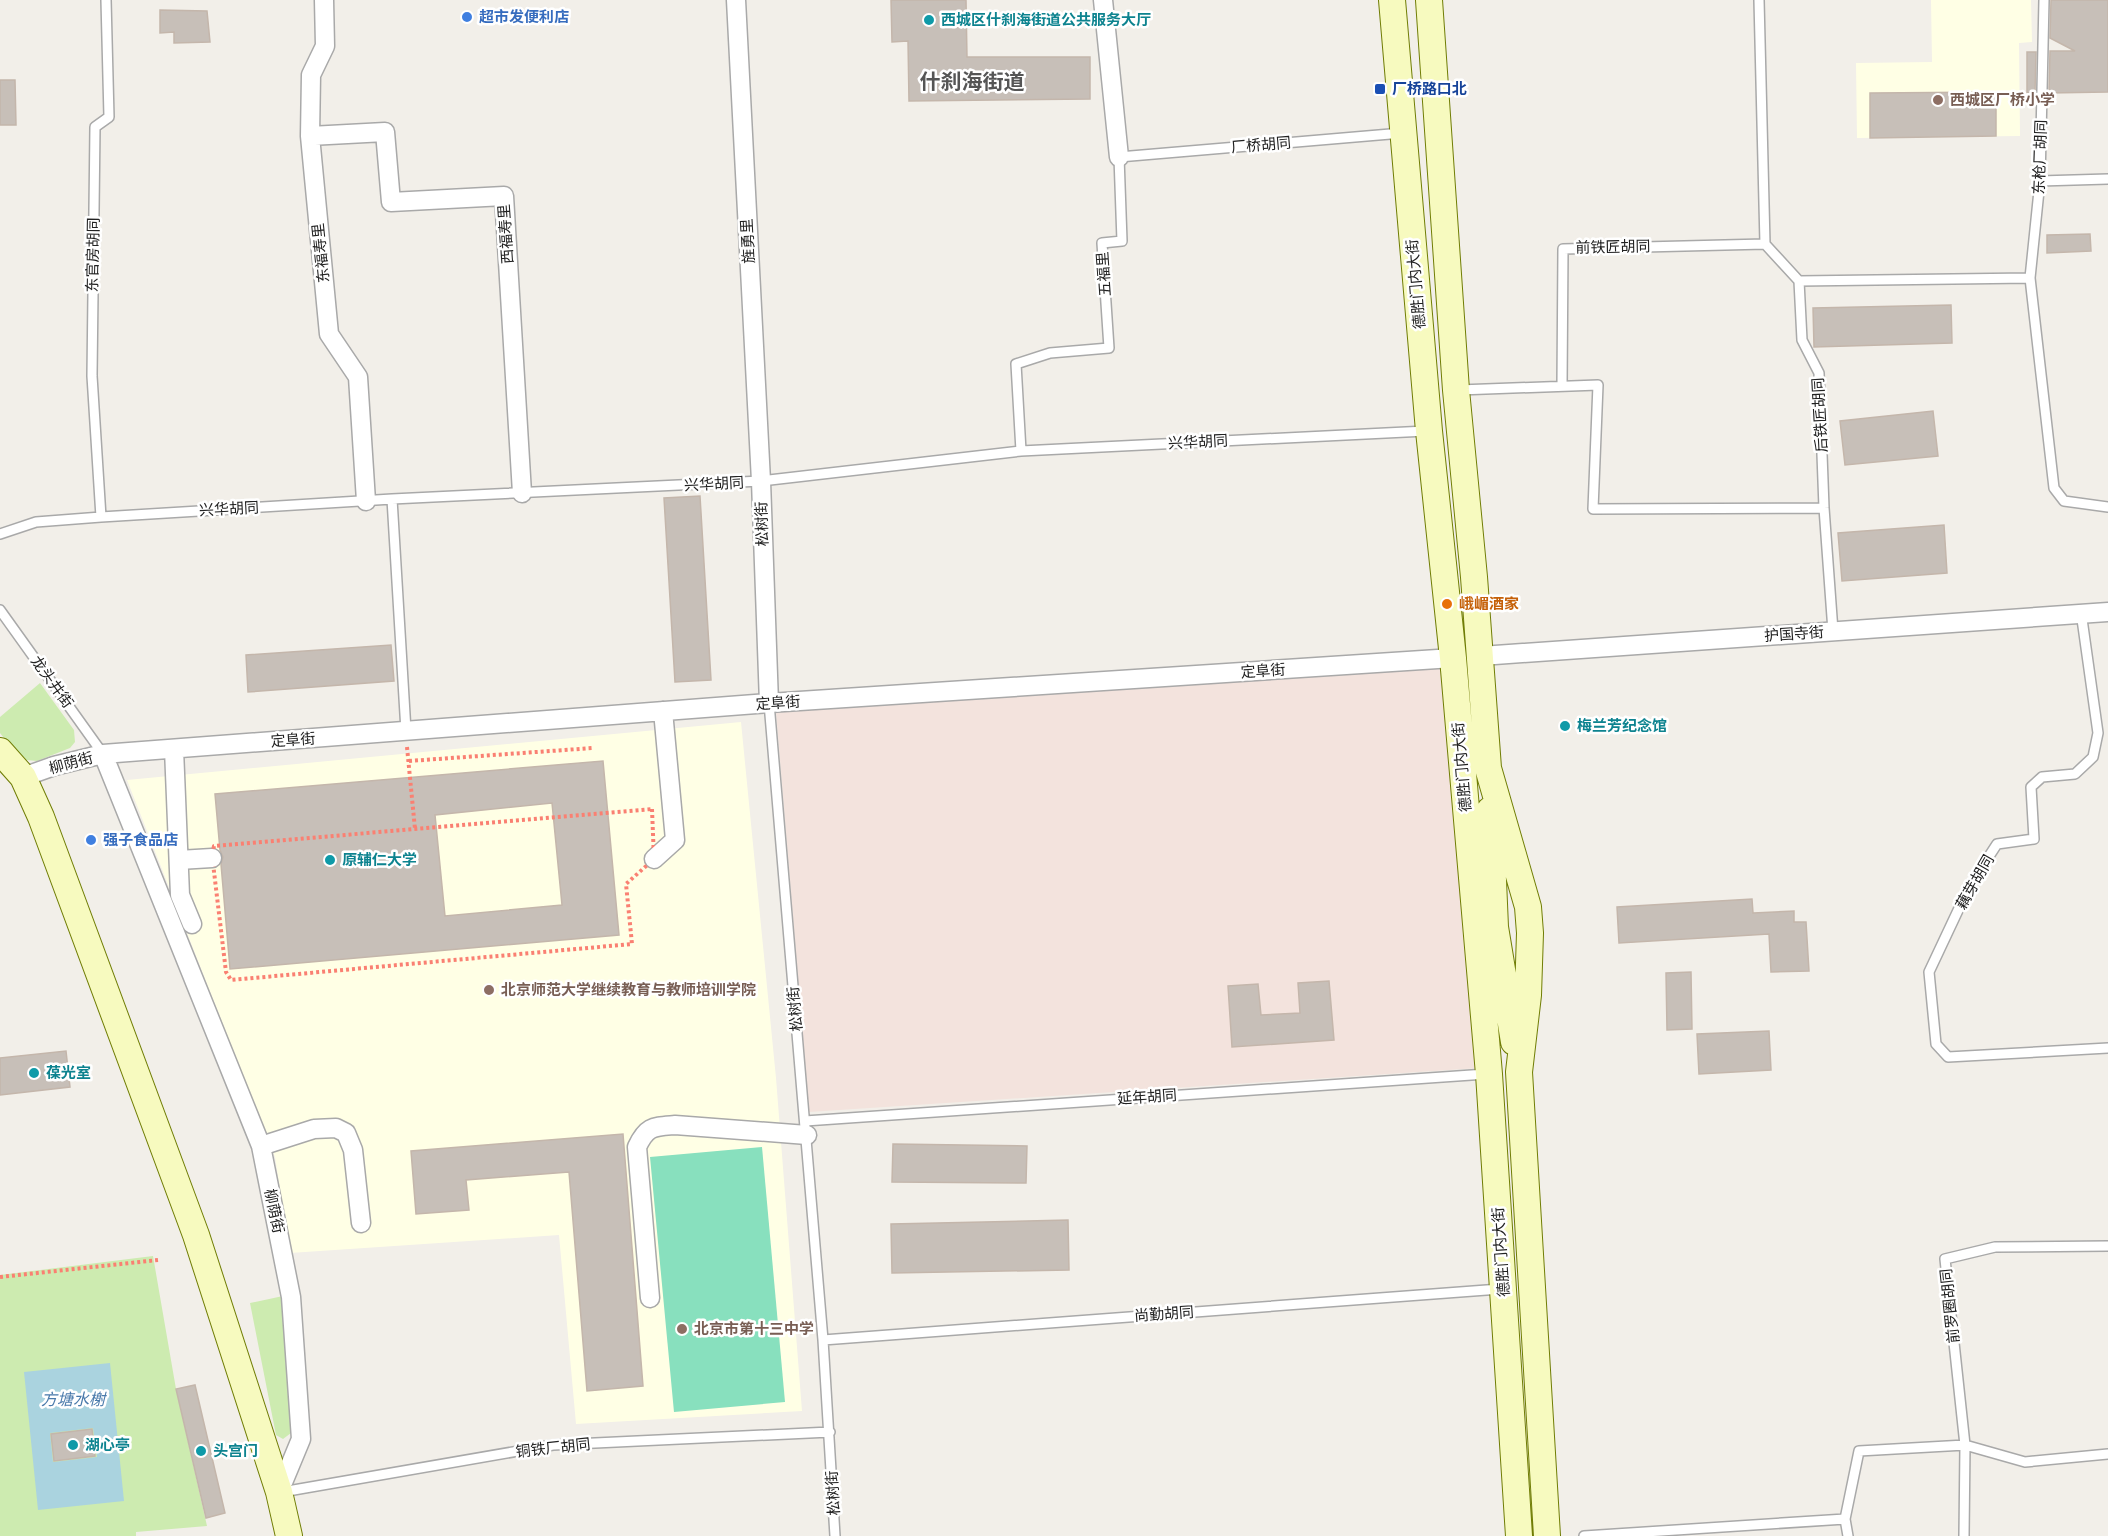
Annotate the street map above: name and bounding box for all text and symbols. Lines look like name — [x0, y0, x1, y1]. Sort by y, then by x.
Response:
place label: 超市发便利店 — [479, 8, 569, 26]
marker: 超市发便利店 — [460, 10, 474, 24]
place label: 西城区什刹海街道公共服务大厅 — [941, 11, 1151, 29]
marker: 西城区什刹海街道公共服务大厅 — [922, 13, 936, 27]
district label: 什刹海街道 — [920, 69, 1025, 94]
place label: 厂桥路口北 — [1392, 80, 1467, 98]
marker: 厂桥路口北 — [1373, 82, 1387, 96]
place label: 西城区厂桥小学 — [1950, 91, 2055, 109]
marker: 西城区厂桥小学 — [1931, 93, 1945, 107]
street label: 东枪厂胡同 — [2030, 119, 2050, 195]
street label: 厂桥胡同 — [1230, 133, 1292, 157]
street label: 西福寿里 — [495, 203, 517, 265]
street label: 东官房胡同 — [83, 217, 103, 293]
street label: 旌勇里 — [738, 218, 758, 264]
street label: 东福寿里 — [309, 222, 333, 284]
street label: 前铁匠胡同 — [1575, 237, 1651, 257]
street label: 德胜门内大街 — [1403, 238, 1429, 330]
street label: 五福里 — [1093, 251, 1115, 297]
street label: 后铁匠胡同 — [1809, 377, 1831, 453]
street label: 兴华胡同 — [1168, 431, 1228, 453]
street label: 兴华胡同 — [684, 473, 744, 495]
street label: 兴华胡同 — [199, 498, 259, 520]
street label: 松树街 — [752, 501, 772, 547]
place label: 峨嵋酒家 — [1459, 595, 1519, 613]
marker: 峨嵋酒家 — [1440, 597, 1454, 611]
street label: 护国寺街 — [1763, 623, 1825, 645]
street label: 龙头井街 — [27, 652, 77, 712]
street label: 定阜街 — [1240, 660, 1286, 682]
street label: 定阜街 — [755, 692, 801, 714]
place label: 梅兰芳纪念馆 — [1577, 717, 1667, 735]
marker: 梅兰芳纪念馆 — [1558, 719, 1572, 733]
street label: 德胜门内大街 — [1449, 721, 1475, 813]
street label: 定阜街 — [270, 729, 316, 751]
street label: 柳荫街 — [47, 748, 95, 778]
place label: 强子食品店 — [103, 831, 178, 849]
marker: 强子食品店 — [84, 833, 98, 847]
place label: 原辅仁大学 — [342, 851, 417, 869]
street label: 藕芽胡同 — [1952, 852, 1998, 912]
marker: 原辅仁大学 — [323, 853, 337, 867]
place label: 北京师范大学继续教育与教师培训学院 — [501, 981, 756, 999]
marker: 北京师范大学继续教育与教师培训学院 — [482, 983, 496, 997]
street label: 松树街 — [784, 986, 806, 1032]
place label: 葆光室 — [46, 1064, 91, 1082]
marker: 葆光室 — [27, 1066, 41, 1080]
street label: 延年胡同 — [1116, 1086, 1178, 1108]
street label: 柳荫街 — [261, 1187, 287, 1235]
street label: 德胜门内大街 — [1489, 1206, 1513, 1298]
street label: 前罗圈胡同 — [1937, 1268, 1963, 1344]
street label: 尚勤胡同 — [1133, 1303, 1195, 1325]
place label: 北京市第十三中学 — [694, 1320, 814, 1338]
marker: 北京市第十三中学 — [675, 1322, 689, 1336]
water label: 方塘水榭 — [41, 1390, 107, 1409]
street label: 铜铁厂胡同 — [515, 1435, 591, 1461]
place label: 湖心亭 — [85, 1436, 130, 1454]
marker: 湖心亭 — [66, 1438, 80, 1452]
place label: 头宫门 — [213, 1442, 258, 1460]
marker: 头宫门 — [194, 1444, 208, 1458]
street label: 松树街 — [823, 1470, 843, 1516]

